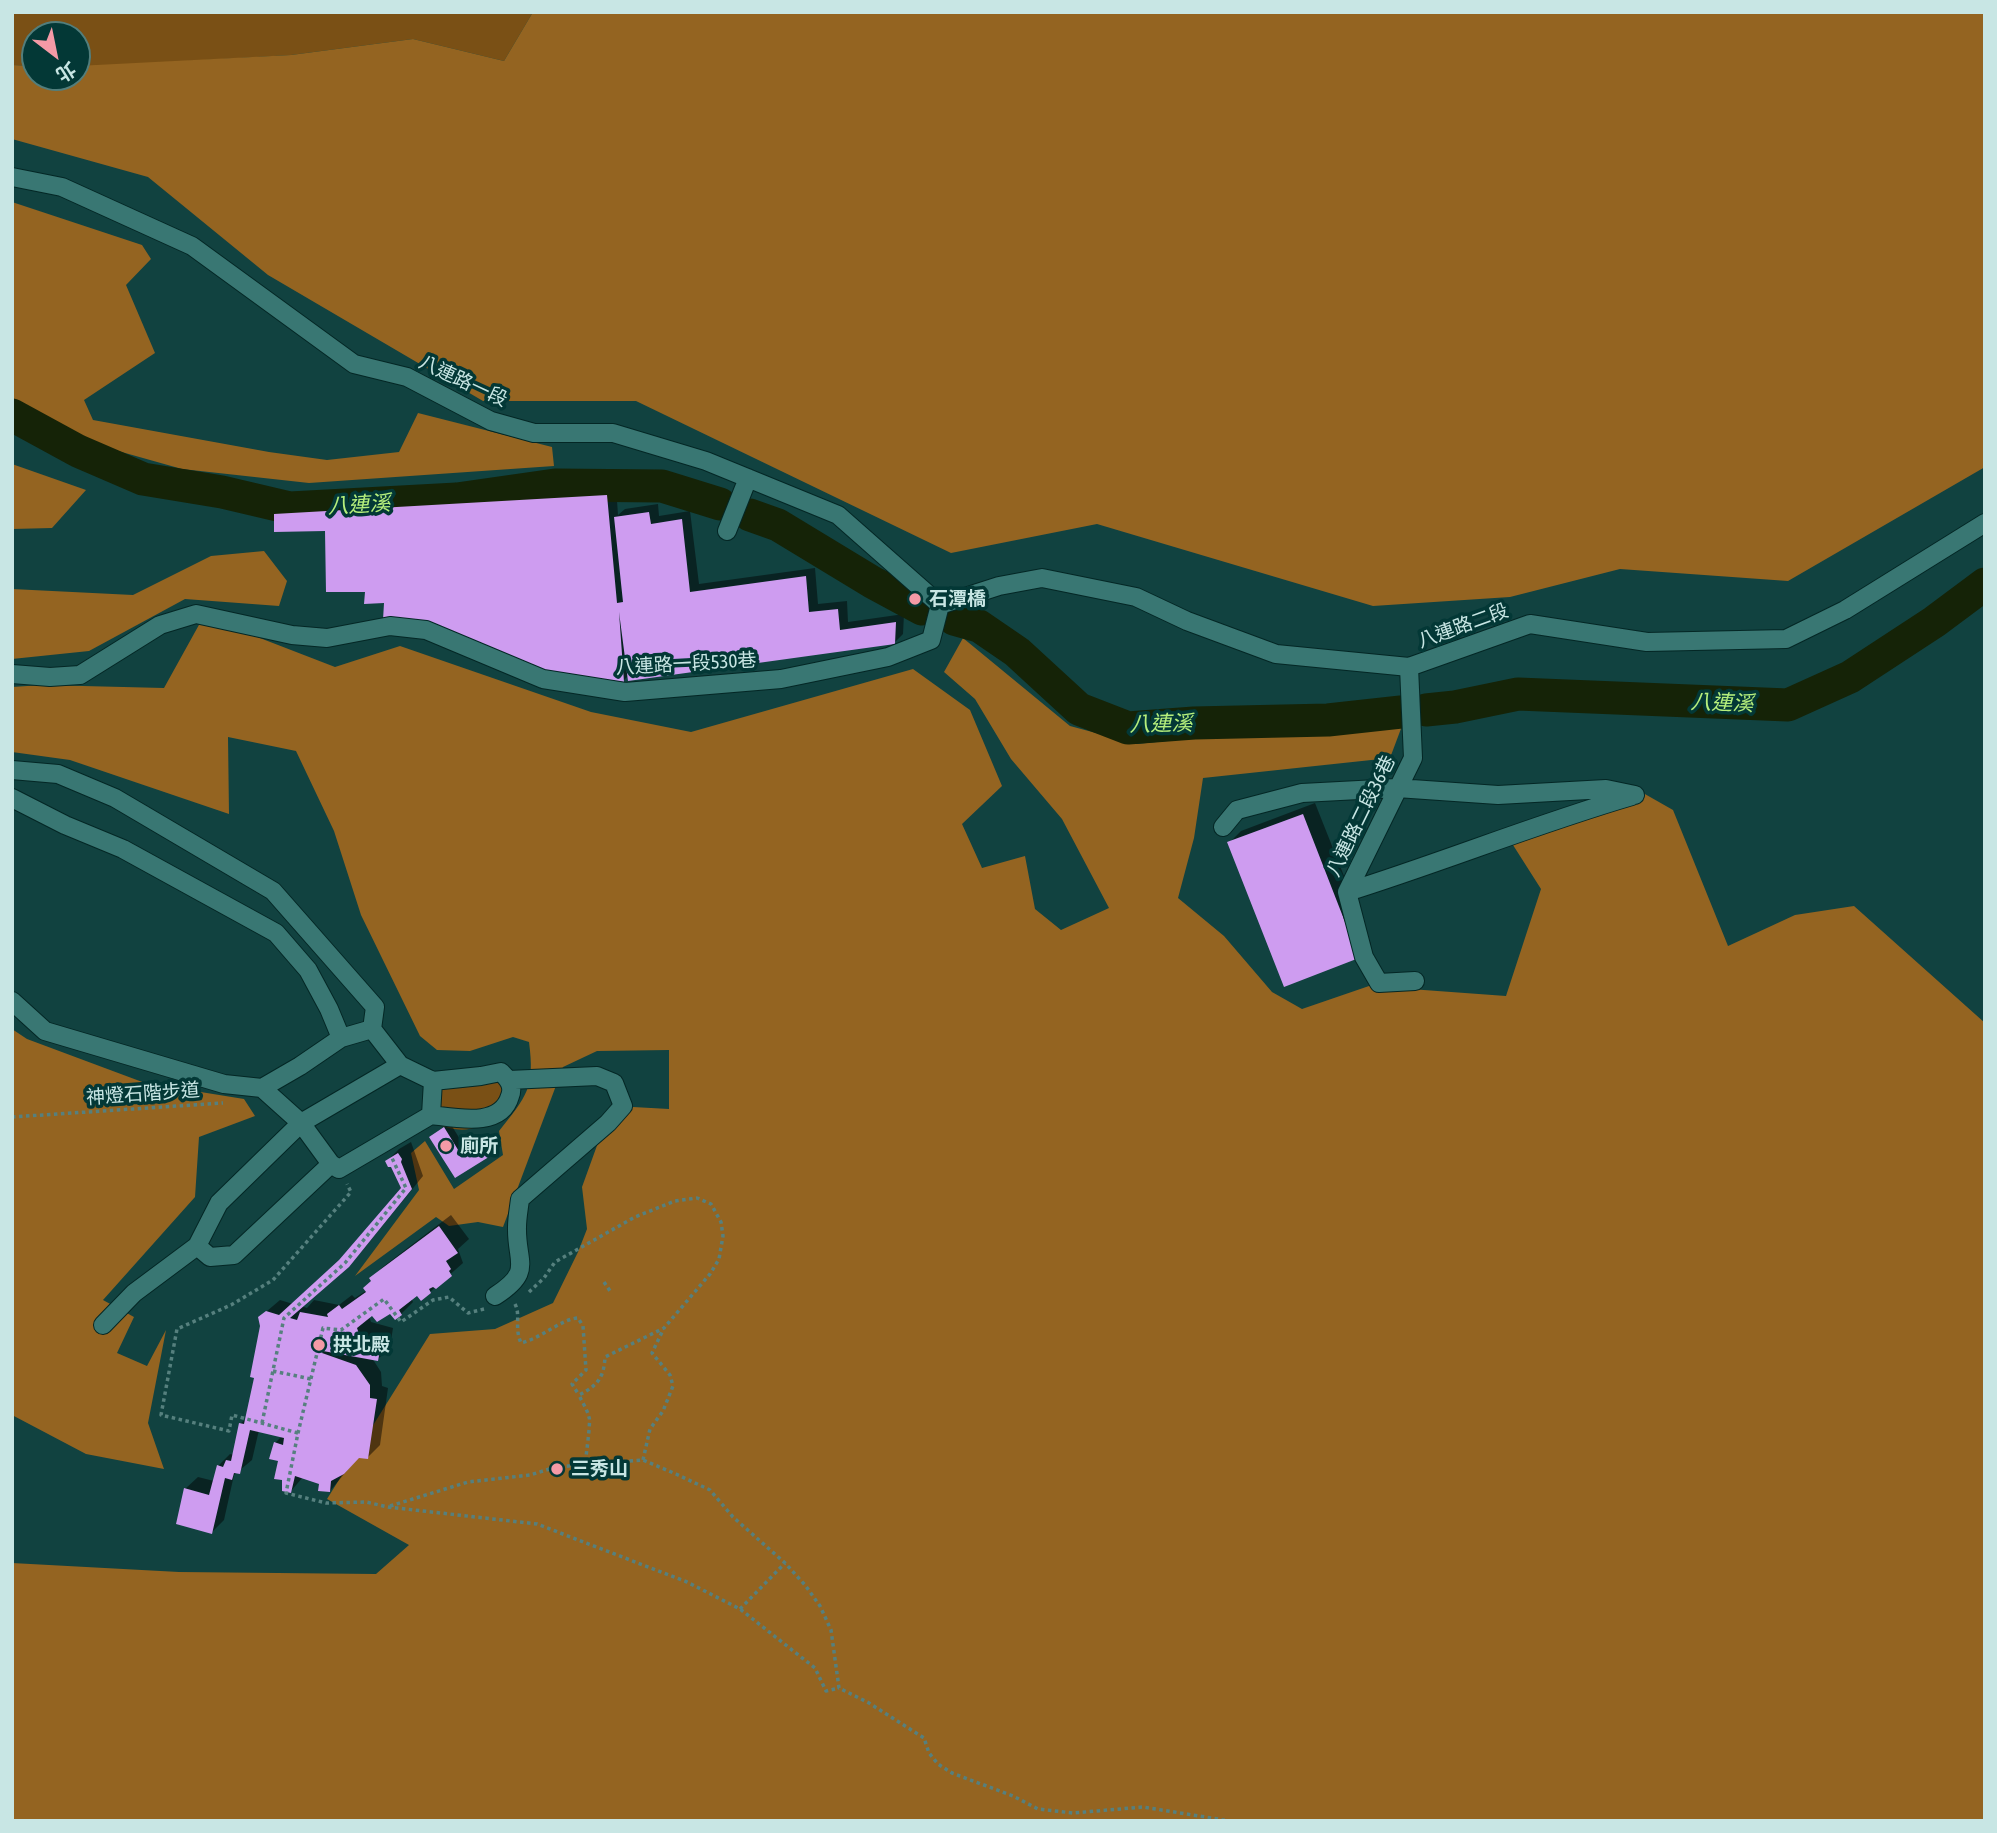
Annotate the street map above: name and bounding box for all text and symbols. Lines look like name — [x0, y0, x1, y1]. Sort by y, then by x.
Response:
north arrow — [21, 21, 91, 91]
text: 北 — [52, 58, 80, 86]
street label: 八連路一段 — [415, 351, 511, 411]
water label: 八連溪 — [327, 491, 391, 519]
place label: 石潭橋 — [929, 588, 986, 610]
marker: 石潭橋 — [907, 591, 923, 607]
street label: 八連路二段 — [1414, 599, 1512, 653]
street label: 八連路一段530巷 — [615, 649, 757, 679]
water label: 八連溪 — [1690, 689, 1754, 717]
water label: 八連溪 — [1129, 711, 1193, 737]
street label: 八連路二段36巷 — [1322, 752, 1400, 880]
street label: 神燈石階步道 — [85, 1079, 201, 1109]
place label: 廁所 — [460, 1135, 498, 1157]
marker: 廁所 — [438, 1138, 454, 1154]
place label: 拱北殿 — [333, 1334, 390, 1356]
marker: 拱北殿 — [311, 1337, 327, 1353]
place label: 三秀山 — [571, 1458, 628, 1480]
marker: 三秀山 — [549, 1461, 565, 1477]

